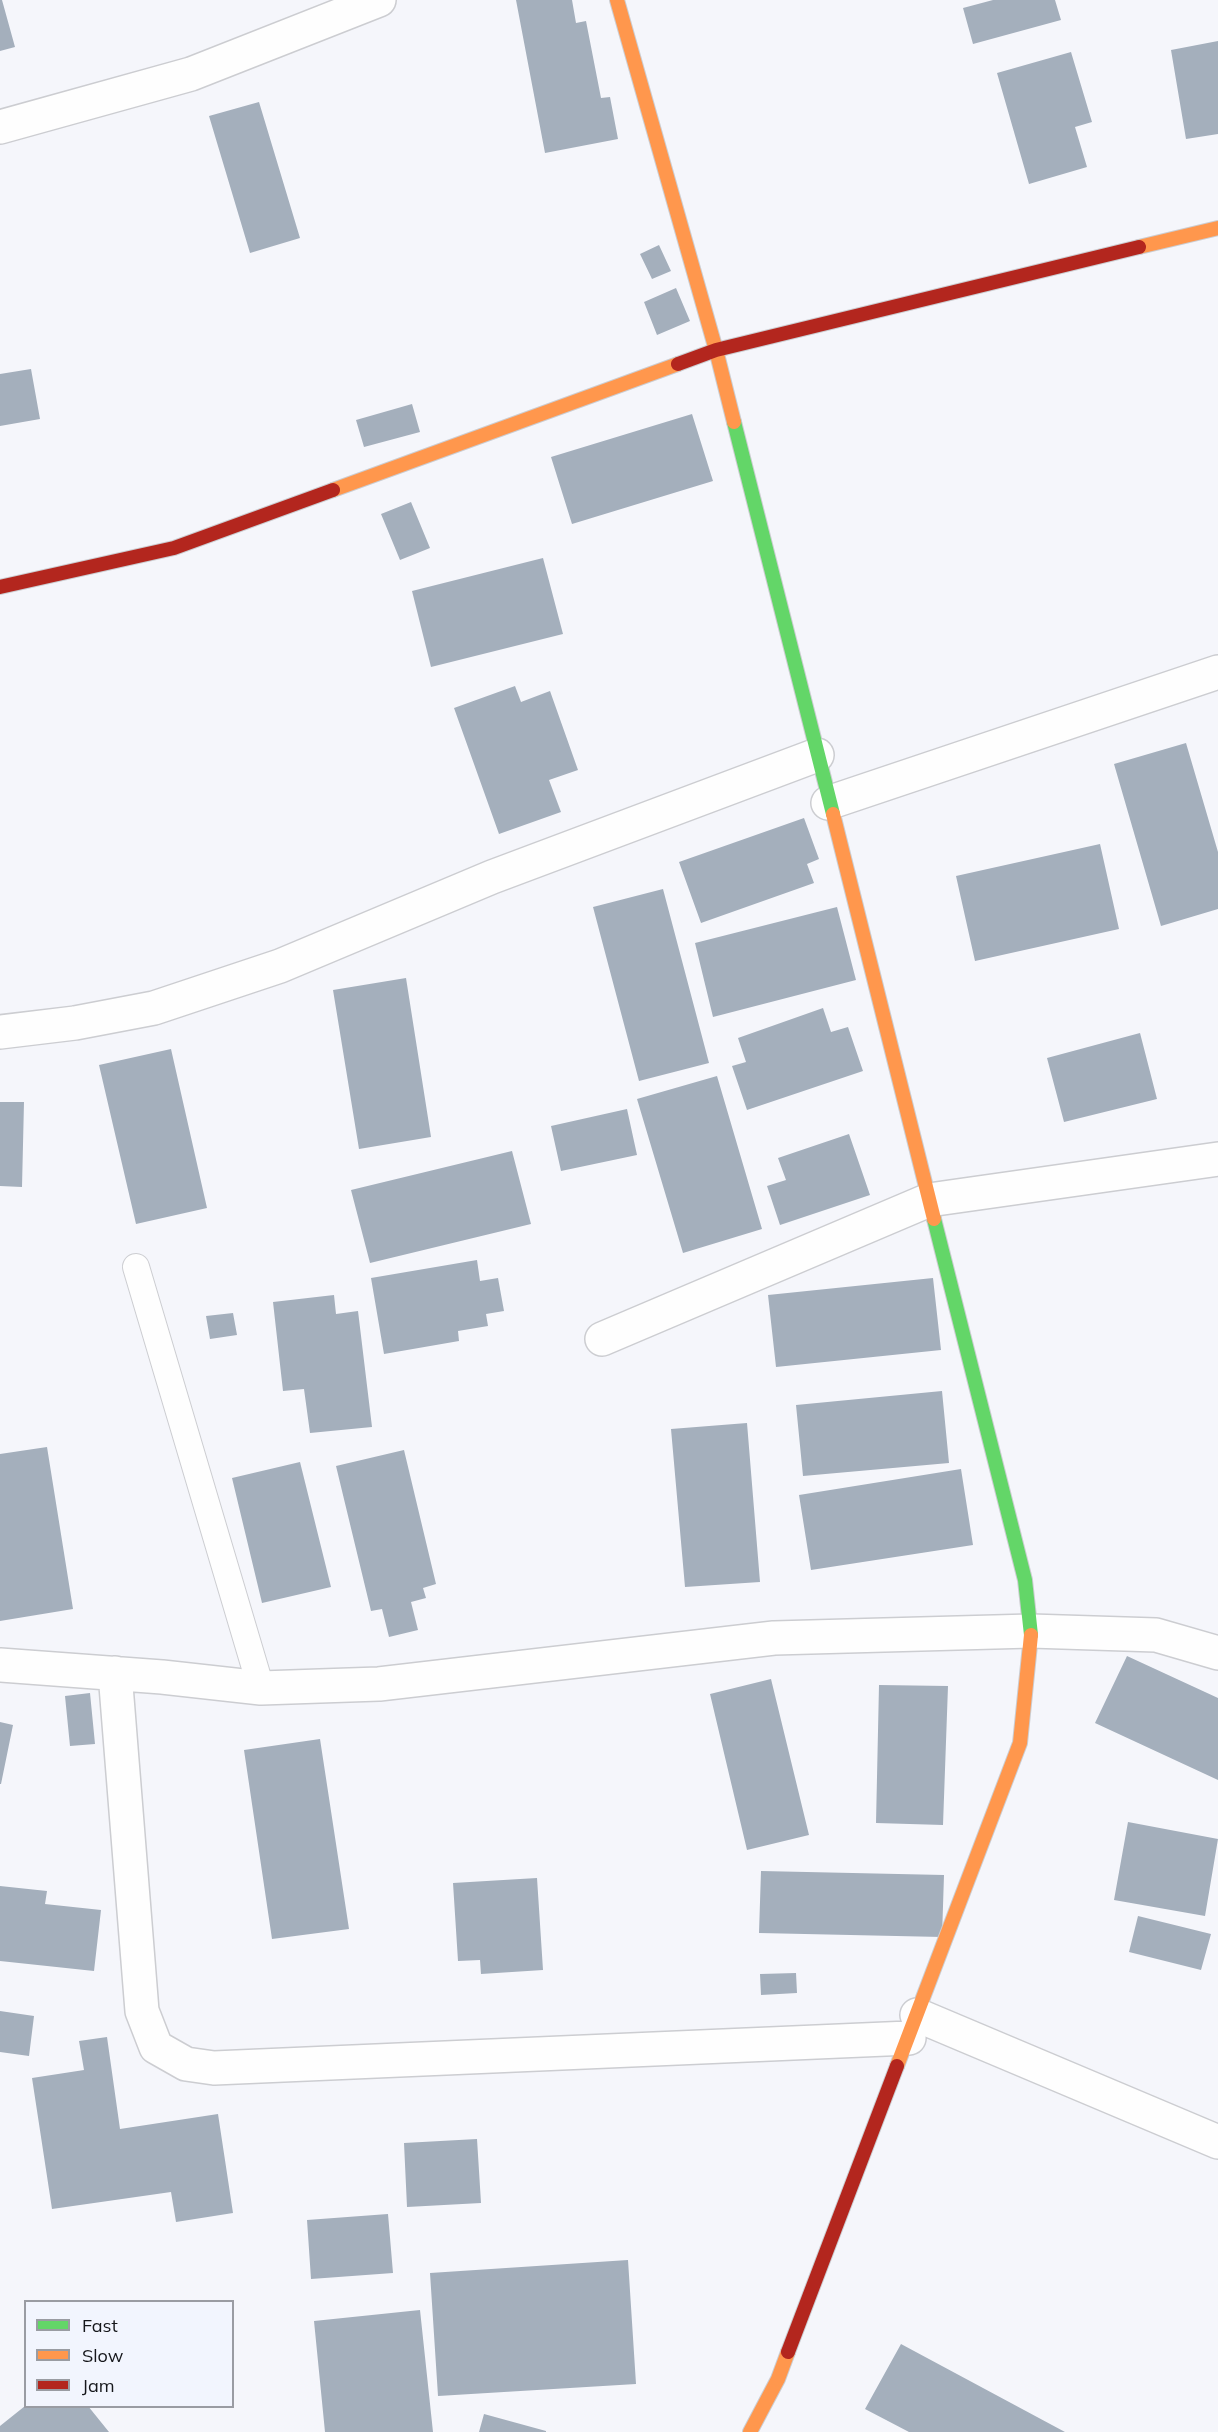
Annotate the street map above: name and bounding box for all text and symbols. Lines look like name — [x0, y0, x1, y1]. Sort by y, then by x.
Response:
legend — [24, 2300, 234, 2408]
text: Fast — [82, 2314, 118, 2337]
text: Slow — [82, 2344, 123, 2367]
text: Jam — [82, 2374, 115, 2397]

